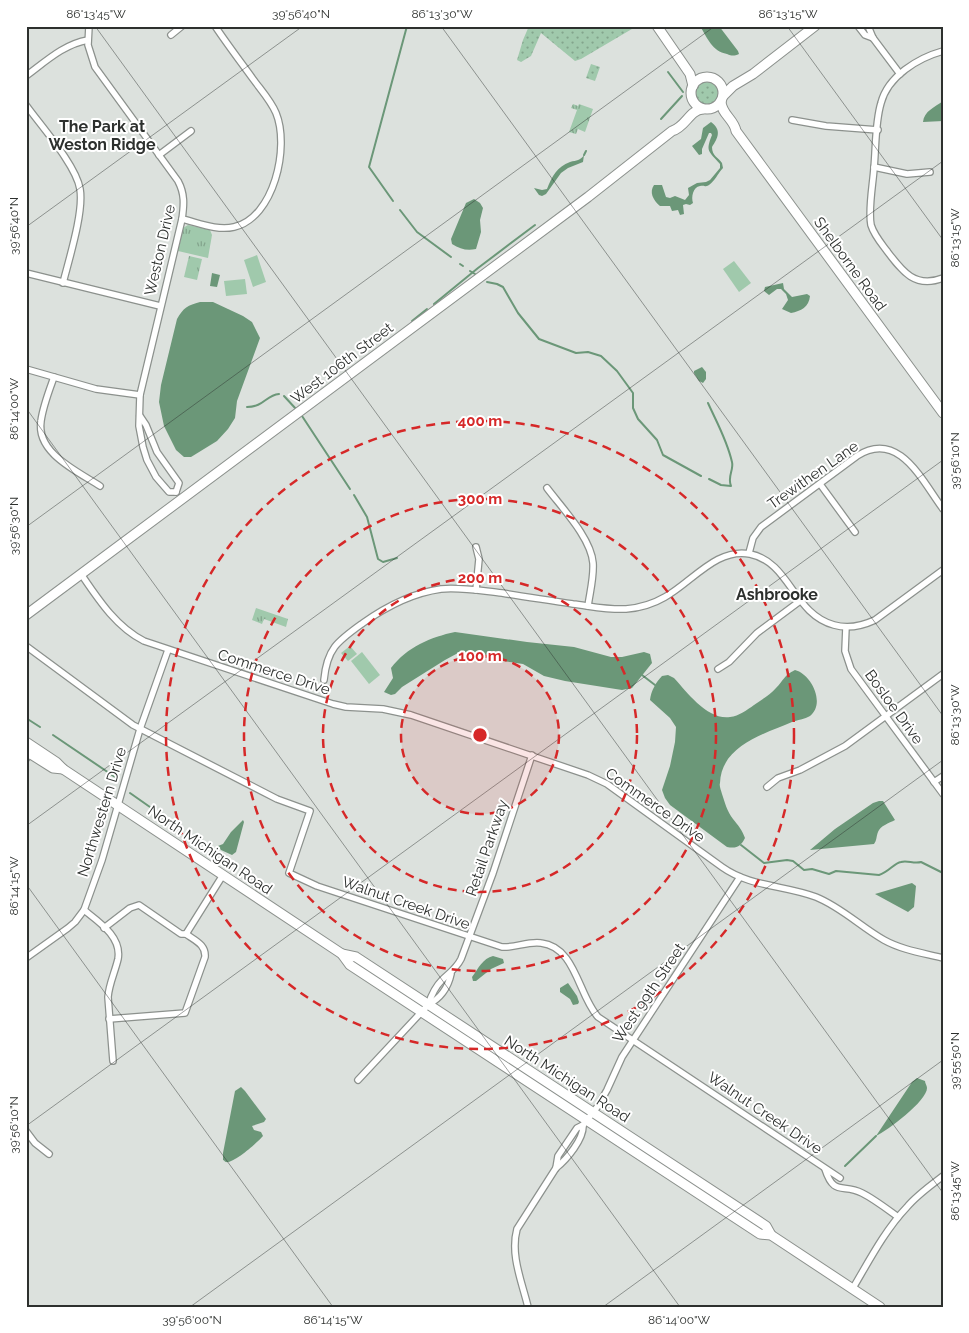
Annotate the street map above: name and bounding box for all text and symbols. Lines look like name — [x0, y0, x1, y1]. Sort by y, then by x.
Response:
text: 86°13'45"W — [66, 7, 126, 21]
text: 39°56'40"N — [272, 7, 330, 21]
text: 86°13'30"W — [411, 7, 473, 21]
text: 86°13'15"W — [758, 7, 818, 21]
district label: The Park at Weston Ridge — [48, 117, 156, 154]
text: 39°56'40"N — [7, 197, 21, 255]
street label: Weston Drive — [141, 203, 179, 297]
text: 86°13'15"W — [948, 208, 962, 268]
street label: Shelborne Road — [810, 214, 890, 314]
street label: West 106th Street — [287, 319, 397, 407]
text: 86°14'00"W — [7, 377, 21, 440]
text: 400 m — [458, 412, 502, 430]
text: 39°56'10"N — [948, 432, 962, 490]
street label: Trewithen Lane — [764, 437, 862, 513]
text: 300 m — [458, 490, 502, 508]
text: 39°56'30"N — [7, 497, 21, 555]
text: 200 m — [458, 569, 502, 587]
district label: Ashbrooke — [736, 585, 818, 604]
street label: Commerce Drive — [215, 645, 333, 699]
text: 100 m — [458, 647, 502, 665]
street label: Bosloe Drive — [861, 666, 927, 748]
text: 86°13'30"W — [948, 684, 962, 746]
centre of rings — [471, 726, 489, 744]
street label: Northwestern Drive — [74, 745, 130, 879]
street label: Commerce Drive — [602, 764, 708, 846]
street label: Retail Parkway — [462, 797, 512, 899]
street label: North Michigan Road — [144, 802, 276, 898]
text: 86°14'15"W — [7, 856, 21, 916]
street label: Walnut Creek Drive — [340, 873, 473, 933]
street label: West 99th Street — [609, 940, 689, 1046]
street label: North Michigan Road — [501, 1032, 633, 1126]
text: 39°55'50"N — [948, 1032, 962, 1090]
street label: Walnut Creek Drive — [704, 1068, 826, 1158]
text: 39°56'10"N — [7, 1096, 21, 1154]
text: 86°13'45"W — [948, 1161, 962, 1221]
text: 39°56'00"N — [162, 1313, 222, 1327]
text: 86°14'15"W — [303, 1313, 363, 1327]
text: 86°14'00"W — [648, 1313, 711, 1327]

